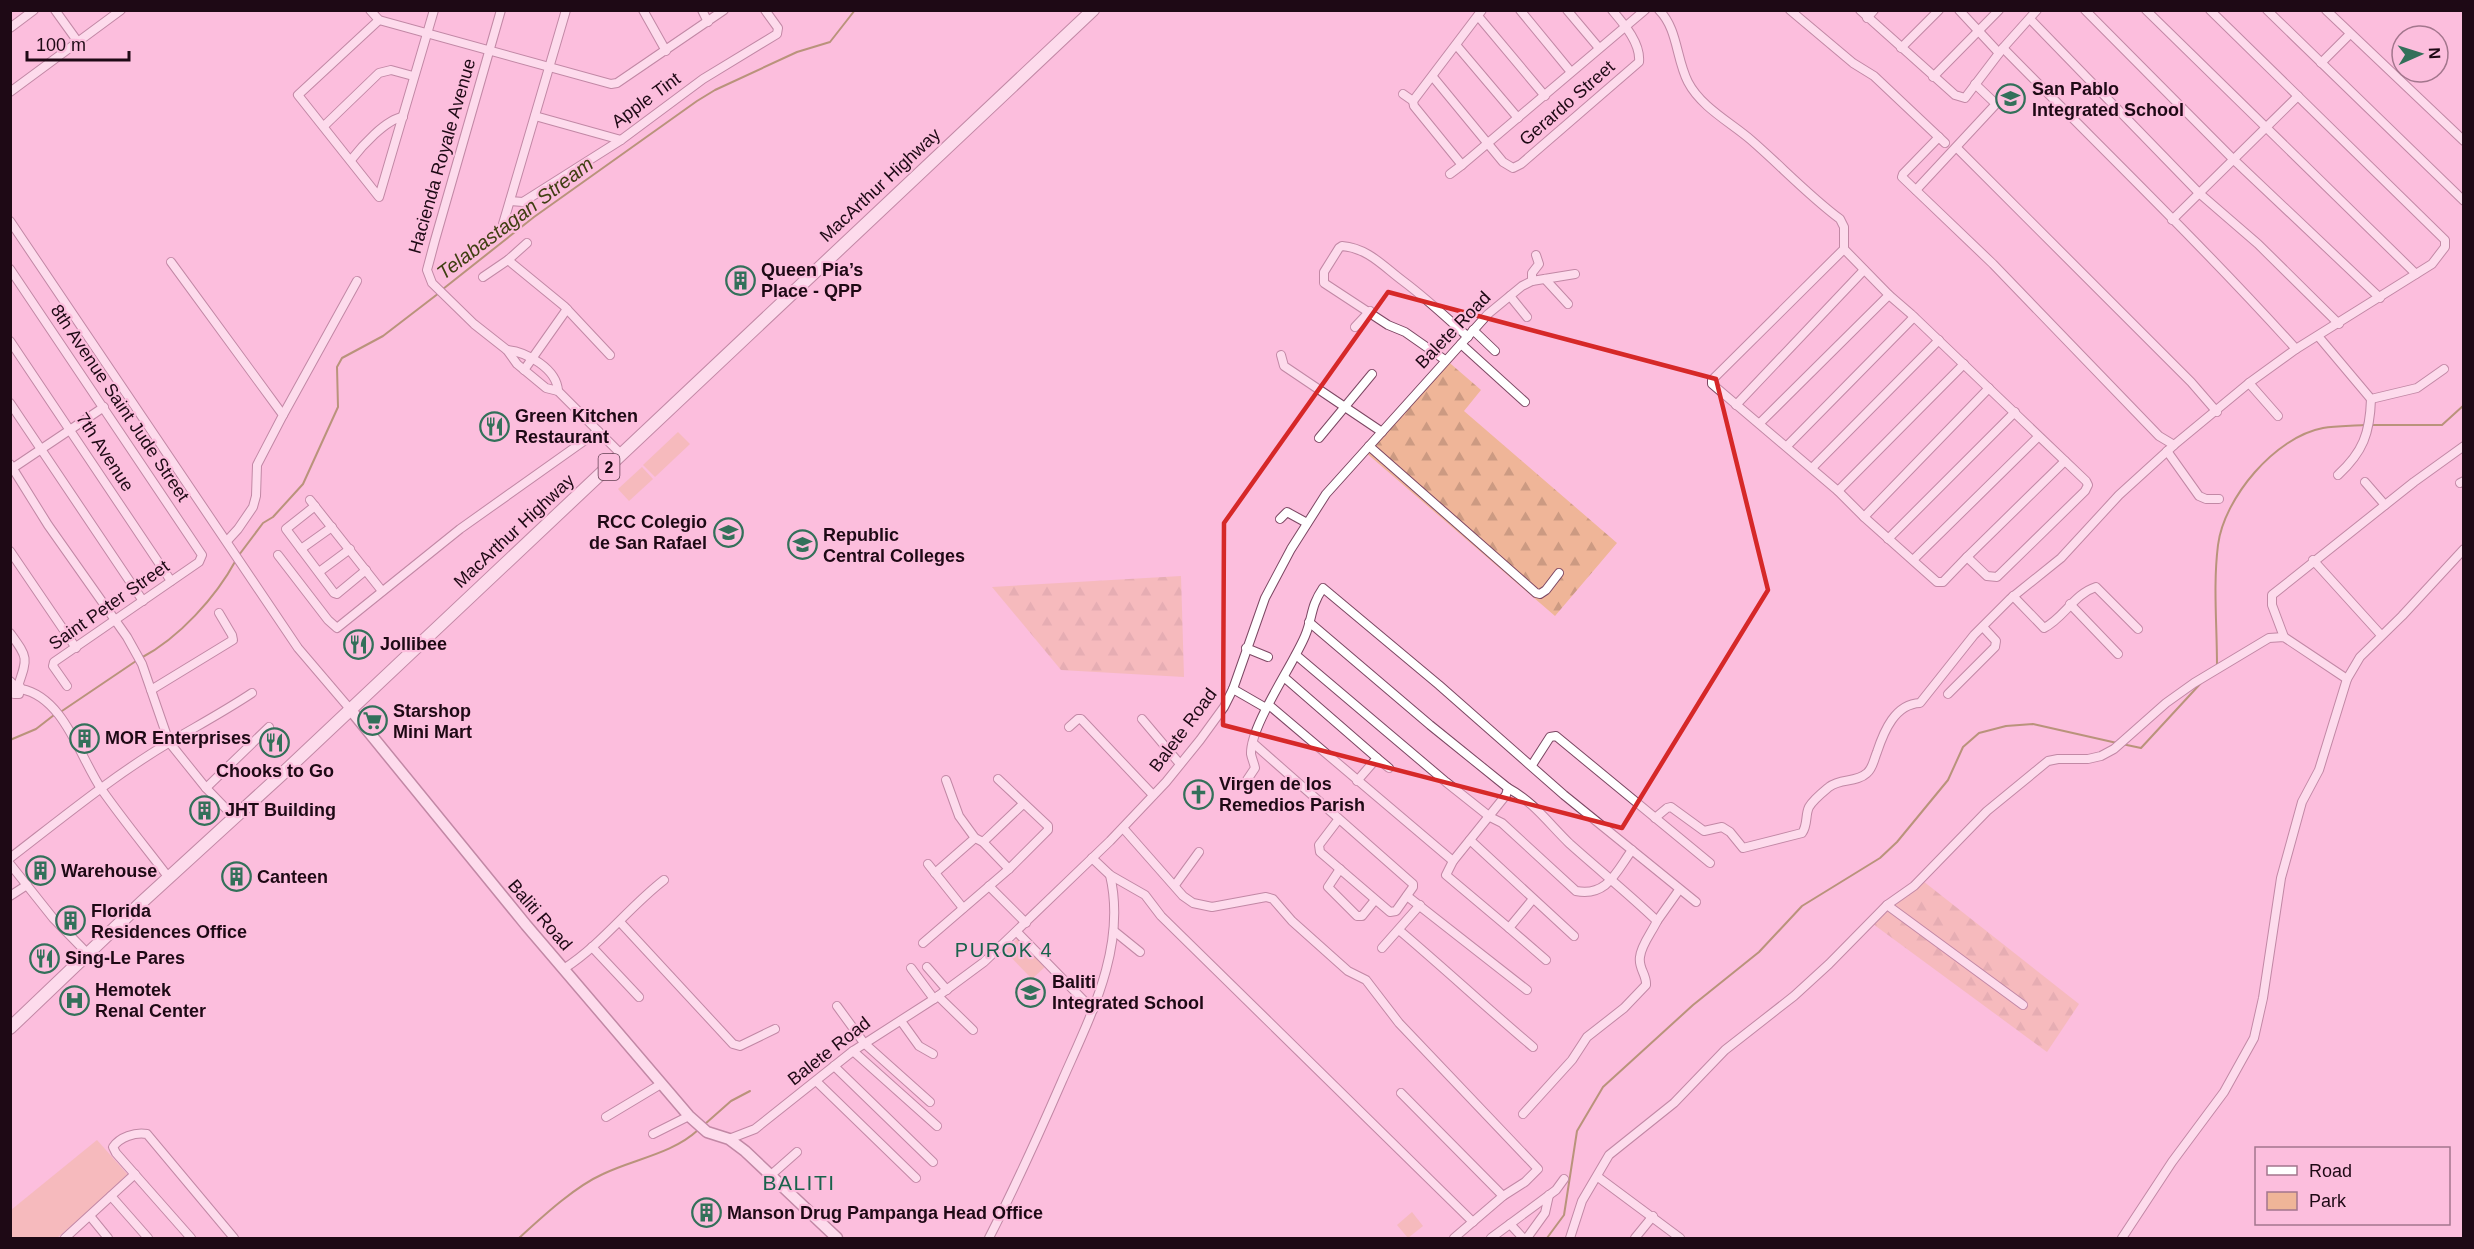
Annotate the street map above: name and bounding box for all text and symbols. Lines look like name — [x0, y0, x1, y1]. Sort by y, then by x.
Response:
scale bar — [27, 24, 129, 62]
north arrow — [2390, 24, 2450, 84]
text: 100 m — [36, 35, 86, 55]
text: N — [2426, 47, 2443, 59]
street label: Hacienda Royale Avenue — [405, 56, 479, 256]
street label: Gerardo Street — [1516, 56, 1618, 150]
street label: Apple Tint — [608, 68, 684, 132]
place label: San Pablo Integrated School — [2032, 79, 2184, 120]
school or university icon: San Pablo Integrated School — [1995, 83, 2027, 115]
street label: MacArthur Highway — [816, 124, 944, 246]
water label: Telabastagan Stream — [433, 152, 597, 284]
place label: Queen Pia’s Place - QPP — [761, 260, 863, 301]
building icon: Queen Pia’s Place - QPP — [724, 264, 756, 296]
street label: Balete Road — [1411, 287, 1495, 373]
street label: 8th Avenue Saint Jude Street — [47, 301, 193, 505]
place label: Green Kitchen Restaurant — [515, 406, 638, 447]
street label: 7th Avenue — [72, 409, 138, 495]
restaurant icon: Green Kitchen Restaurant — [478, 410, 510, 442]
road number: 2 — [598, 454, 620, 480]
street label: MacArthur Highway — [450, 470, 578, 592]
place label: RCC Colegio de San Rafael — [589, 512, 707, 553]
school or university icon: RCC Colegio de San Rafael — [712, 516, 744, 548]
place label: Republic Central Colleges — [823, 525, 965, 566]
school or university icon: Republic Central Colleges — [786, 529, 818, 561]
street label: Saint Peter Street — [45, 556, 173, 654]
restaurant icon: Jollibee — [343, 628, 375, 660]
place label: Jollibee — [380, 634, 447, 654]
street label: Balete Road — [1145, 684, 1221, 776]
place label: Starshop Mini Mart — [393, 701, 472, 742]
supermarket icon: Starshop Mini Mart — [356, 705, 388, 737]
building icon: MOR Enterprises — [68, 722, 100, 754]
restaurant icon: Chooks to Go — [259, 726, 291, 758]
place label: MOR Enterprises — [105, 728, 251, 748]
place label: Chooks to Go — [216, 761, 334, 781]
place label: Virgen de los Remedios Parish — [1219, 774, 1365, 815]
church icon: Virgen de los Remedios Parish — [1182, 778, 1214, 810]
building icon: JHT Building — [188, 794, 220, 826]
place label: JHT Building — [225, 800, 336, 820]
building icon: Warehouse — [24, 855, 56, 887]
place label: Warehouse — [61, 861, 157, 881]
building icon: Canteen — [220, 861, 252, 893]
place label: Canteen — [257, 867, 328, 887]
street label: Baliti Road — [504, 876, 576, 954]
place label: Florida Residences Office — [91, 901, 247, 942]
building icon: Florida Residences Office — [54, 905, 86, 937]
district label: PUROK 4 — [955, 939, 1053, 961]
restaurant icon: Sing-Le Pares — [28, 942, 60, 974]
place label: Sing-Le Pares — [65, 948, 185, 968]
place label: Baliti Integrated School — [1052, 972, 1204, 1013]
school or university icon: Baliti Integrated School — [1015, 976, 1047, 1008]
place label: Hemotek Renal Center — [95, 980, 206, 1021]
hospital icon: Hemotek Renal Center — [58, 984, 90, 1016]
street label: Balete Road — [784, 1013, 874, 1089]
legend — [2255, 1147, 2450, 1225]
text: Road — [2309, 1161, 2352, 1181]
district label: BALITI — [762, 1171, 836, 1194]
text: Park — [2309, 1191, 2347, 1211]
building icon: Manson Drug Pampanga Head Office — [690, 1197, 722, 1229]
place label: Manson Drug Pampanga Head Office — [727, 1203, 1043, 1223]

